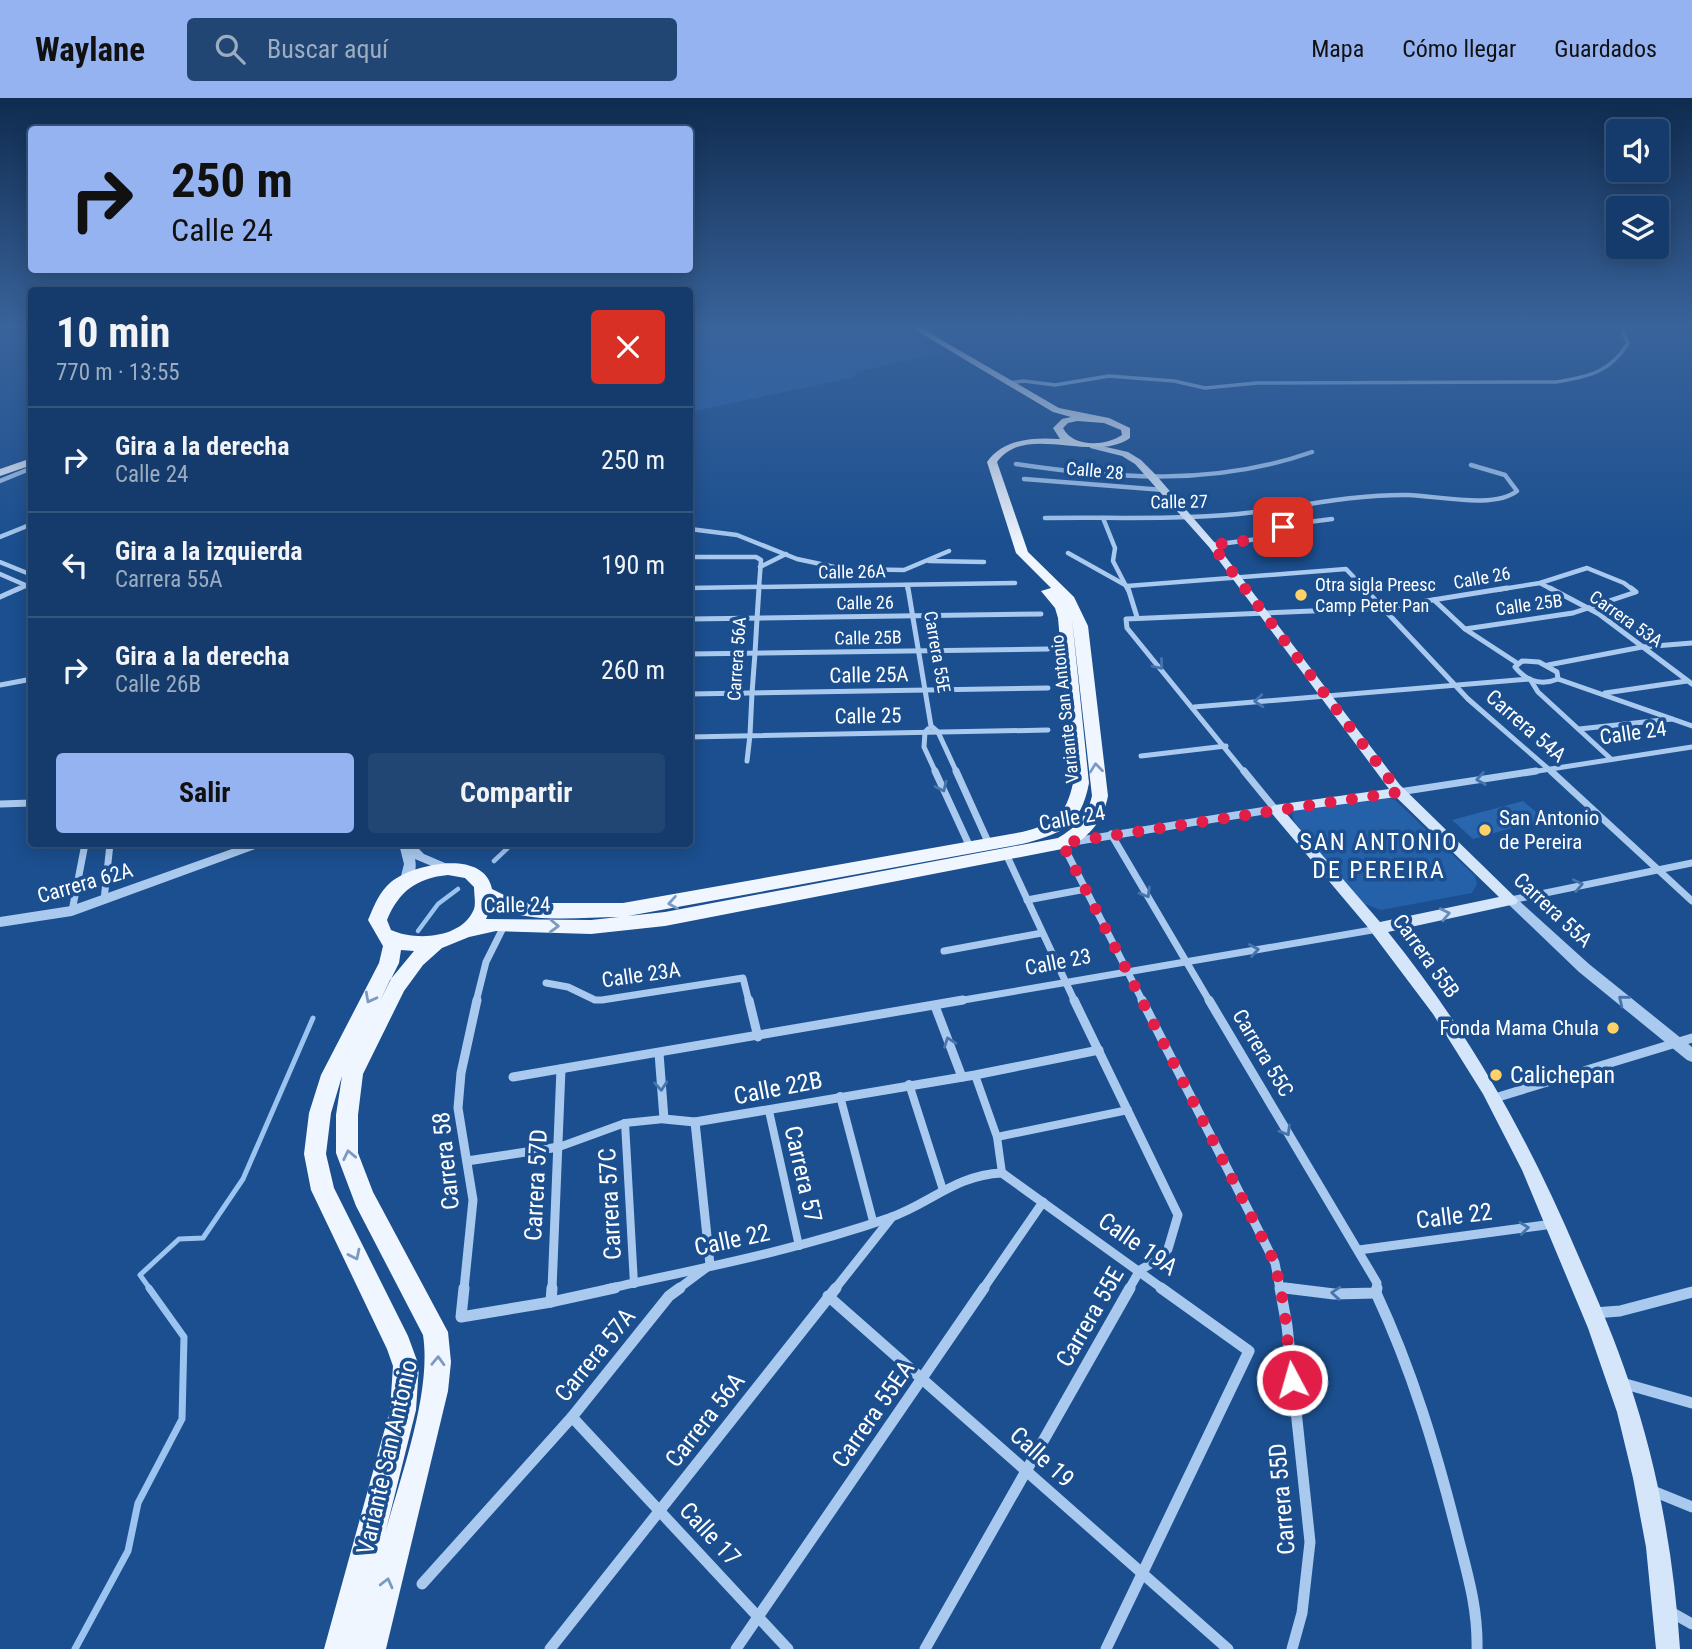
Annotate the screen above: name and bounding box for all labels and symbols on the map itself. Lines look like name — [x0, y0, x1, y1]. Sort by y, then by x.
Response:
street label: Calle 28 — [1066, 458, 1125, 483]
street label: Calle 27 — [1150, 490, 1208, 512]
pin — [1253, 497, 1313, 557]
street label: Calle 26A — [818, 560, 887, 583]
street label: Calle 26 — [1452, 562, 1512, 593]
place label: Otra sigla Preesc Camp Peter Pan — [1315, 574, 1436, 616]
street label: Carrera 53A — [1586, 586, 1667, 652]
marker: Otra sigla Preesc Camp Peter Pan — [1293, 587, 1309, 603]
street label: Calle 25B — [1494, 589, 1564, 620]
street label: Calle 26 — [836, 592, 894, 613]
street label: Carrera 55E — [920, 609, 955, 694]
street label: Carrera 56A — [723, 616, 750, 702]
street label: Calle 25B — [834, 626, 902, 649]
street label: Variante San Antonio — [1046, 634, 1083, 784]
one-way arrow — [1150, 657, 1163, 670]
street label: Calle 25A — [829, 662, 909, 688]
street label: Carrera 54A — [1481, 685, 1571, 767]
one-way arrow — [1253, 693, 1264, 708]
street label: Calle 25 — [834, 703, 902, 729]
street label: Calle 24 — [1598, 716, 1668, 750]
one-way arrow — [1089, 762, 1104, 773]
one-way arrow — [1475, 771, 1487, 786]
one-way arrow — [933, 780, 947, 792]
street label: Calle 24 — [1037, 800, 1107, 836]
place label: San Antonio de Pereira — [1499, 806, 1599, 854]
marker: San Antonio de Pereira — [1477, 822, 1493, 838]
district label: SAN ANTONIO DE PEREIRA — [1300, 828, 1458, 884]
street label: Carrera 62A — [35, 858, 135, 908]
street label: Carrera 55A — [1509, 868, 1597, 952]
one-way arrow — [1572, 879, 1584, 894]
one-way arrow — [1137, 885, 1150, 898]
street label: Calle 24 — [483, 892, 551, 918]
one-way arrow — [667, 895, 679, 910]
one-way arrow — [1439, 908, 1451, 923]
street label: Carrera 55B — [1388, 910, 1464, 1002]
one-way arrow — [549, 919, 560, 934]
one-way arrow — [1248, 943, 1260, 958]
street label: Calle 23 — [1023, 944, 1093, 980]
street label: Calle 23A — [600, 958, 682, 992]
one-way arrow — [365, 991, 378, 1003]
one-way arrow — [1619, 996, 1632, 1008]
street label: Carrera 55C — [1227, 1005, 1299, 1101]
place label: Fonda Mama Chula — [1439, 1016, 1599, 1040]
marker: Fonda Mama Chula — [1605, 1020, 1621, 1036]
one-way arrow — [943, 1036, 957, 1048]
place label: Calichepan — [1510, 1061, 1615, 1089]
street label: Calle 22B — [731, 1066, 825, 1110]
marker: Calichepan — [1488, 1067, 1504, 1083]
one-way arrow — [653, 1081, 668, 1092]
street label: Carrera 58 — [427, 1111, 465, 1211]
street label: Carrera 57 — [778, 1123, 828, 1225]
one-way arrow — [1278, 1123, 1291, 1136]
street label: Carrera 57D — [519, 1128, 553, 1242]
street label: Carrera 57C — [593, 1147, 627, 1261]
one-way arrow — [343, 1149, 358, 1161]
street label: Calle 22 — [1414, 1197, 1494, 1235]
street label: Calle 19A — [1093, 1207, 1183, 1281]
street label: Calle 22 — [692, 1218, 772, 1262]
one-way arrow — [1518, 1221, 1530, 1236]
one-way arrow — [347, 1248, 361, 1260]
street label: Carrera 55E — [1050, 1262, 1130, 1372]
one-way arrow — [1330, 1286, 1341, 1301]
street label: Carrera 57A — [549, 1302, 641, 1407]
position arrow — [1255, 1343, 1329, 1417]
street label: Carrera 55EA — [826, 1355, 920, 1473]
one-way arrow — [431, 1356, 446, 1367]
street label: Variante San Antonio — [351, 1357, 423, 1557]
street label: Carrera 56A — [659, 1367, 751, 1473]
street label: Calle 19 — [1004, 1421, 1080, 1493]
street label: Carrera 55D — [1263, 1442, 1301, 1556]
street label: Calle 17 — [674, 1496, 746, 1572]
one-way arrow — [379, 1577, 393, 1589]

